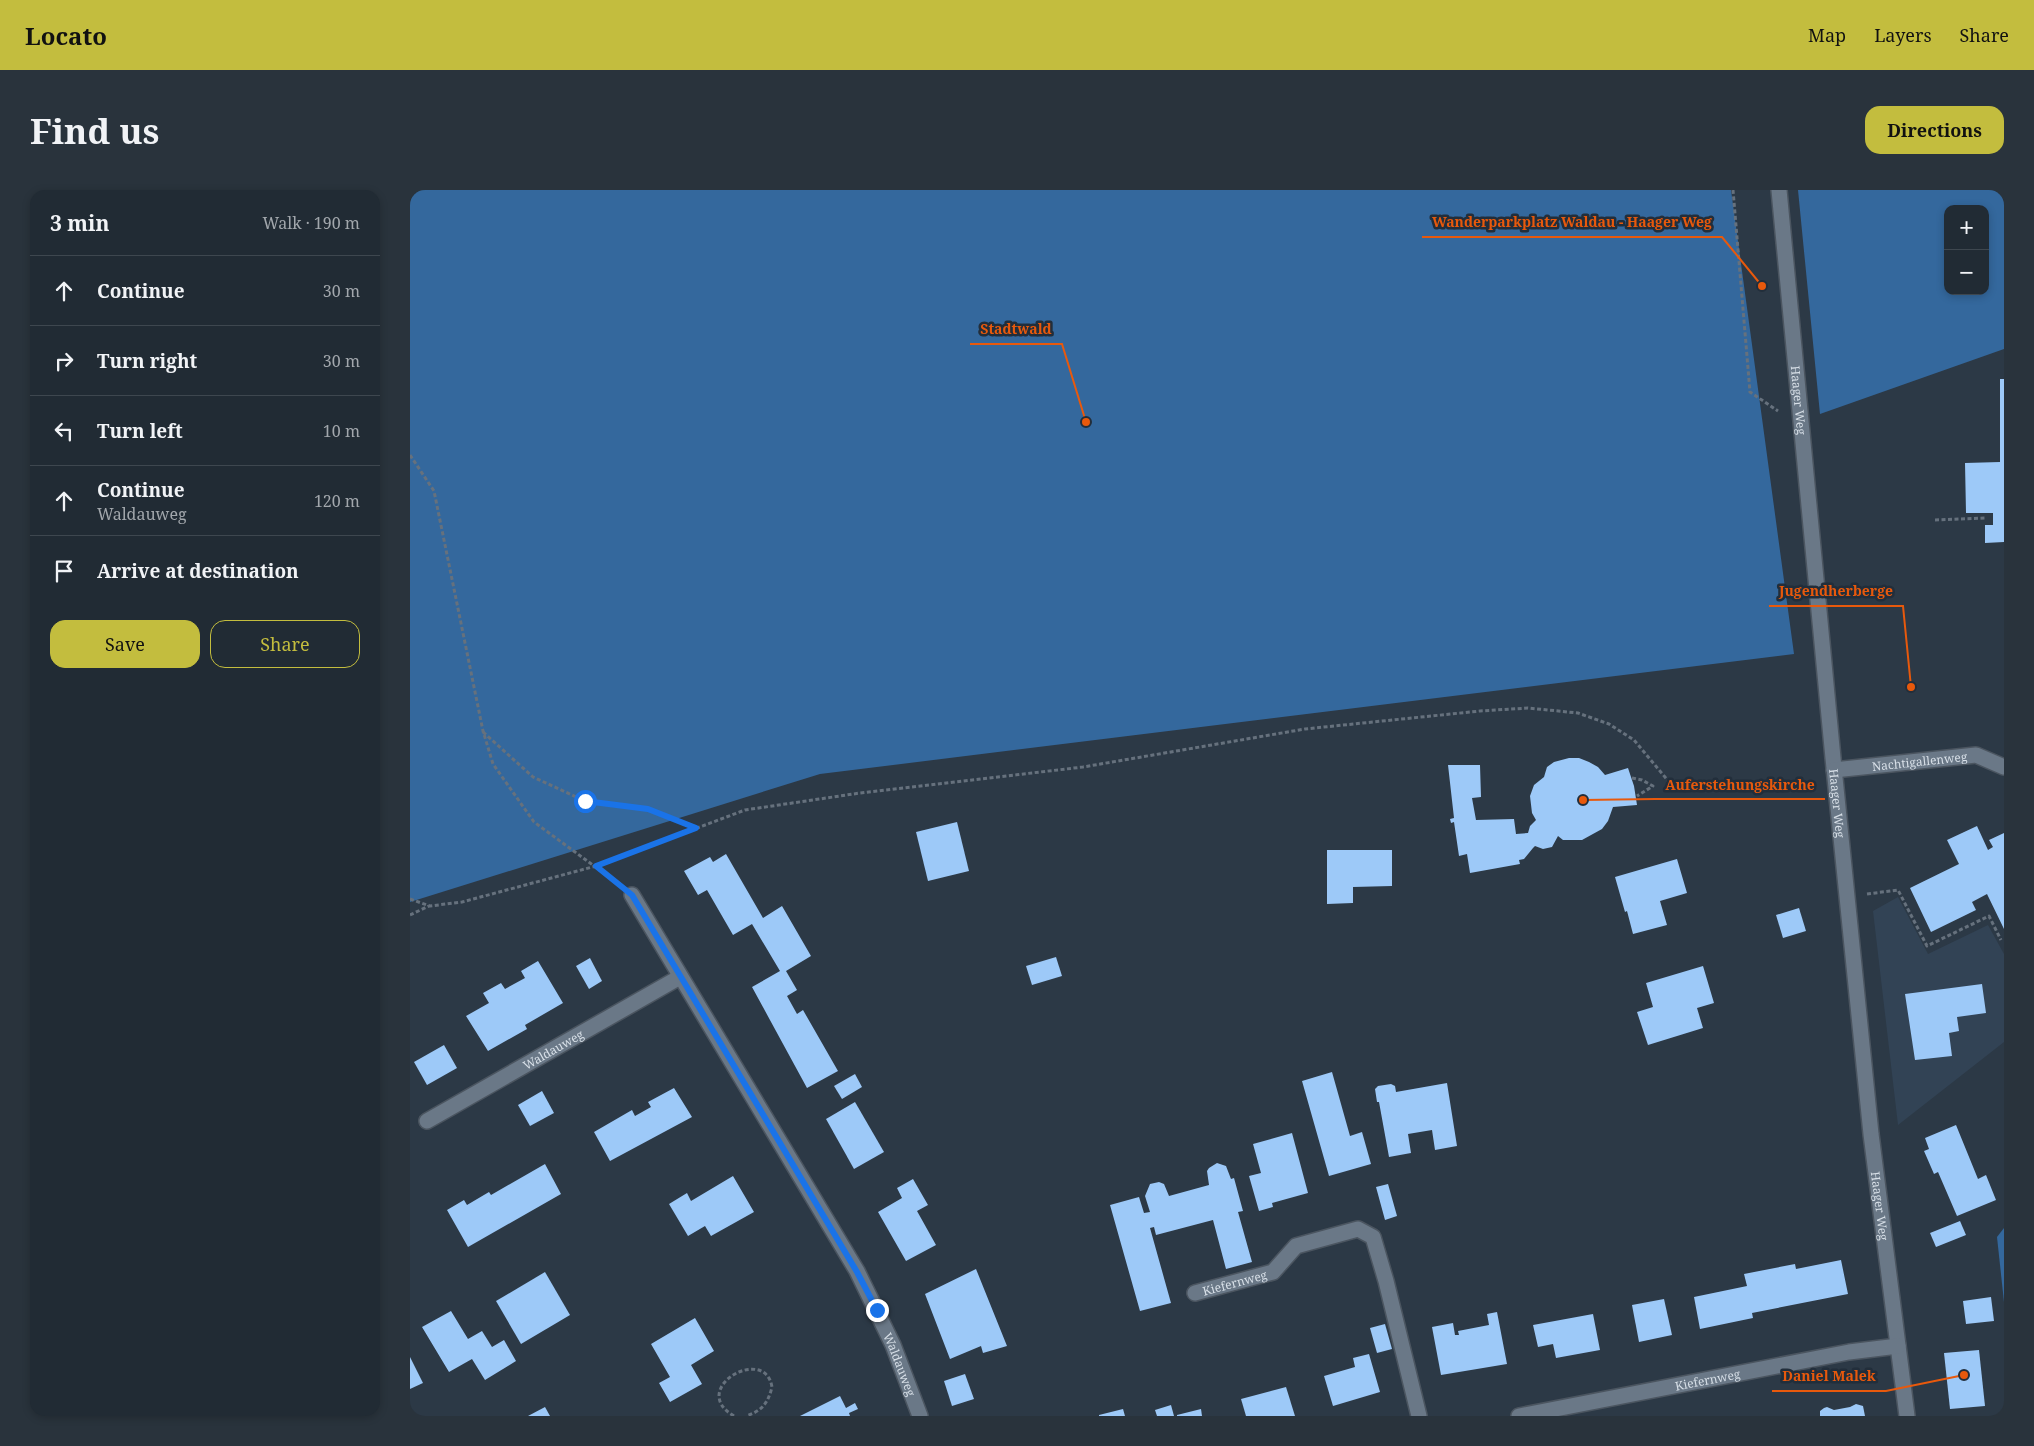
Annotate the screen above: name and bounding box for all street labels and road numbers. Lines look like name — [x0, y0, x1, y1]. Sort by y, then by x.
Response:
street label: Haager Weg — [1787, 365, 1811, 436]
street label: Nachtigallenweg — [1871, 747, 1969, 774]
street label: Haager Weg — [1826, 768, 1850, 839]
street label: Waldauweg — [520, 1025, 587, 1073]
street label: Haager Weg — [1867, 1170, 1893, 1242]
street label: Kiefernweg — [1200, 1265, 1269, 1299]
street label: Waldauweg — [880, 1330, 920, 1399]
street label: Kiefernweg — [1673, 1365, 1742, 1394]

